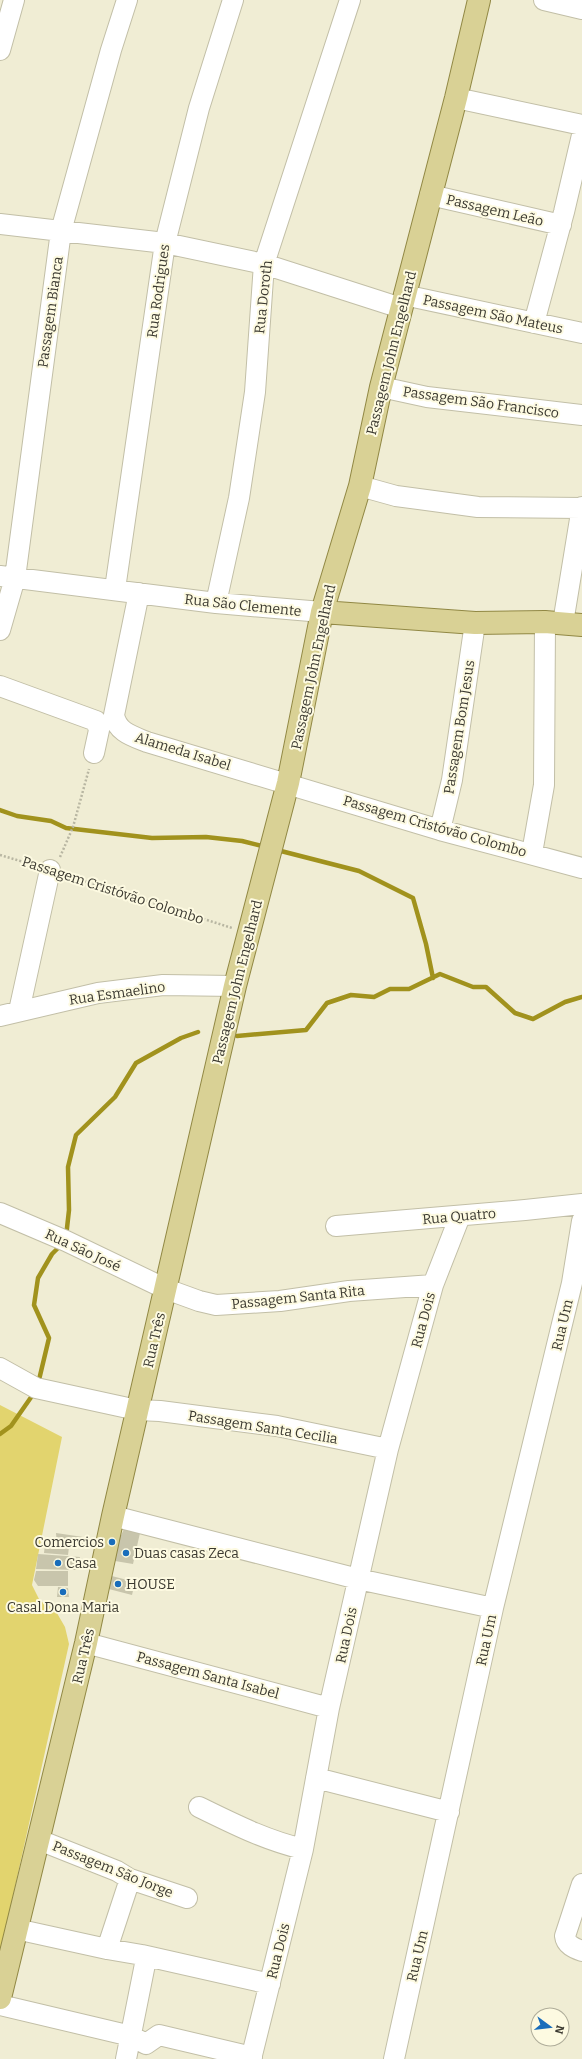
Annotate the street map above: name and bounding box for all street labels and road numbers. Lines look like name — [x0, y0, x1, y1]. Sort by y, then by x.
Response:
street label: Passagem Leão — [445, 191, 545, 230]
street label: Rua Rodrigues — [144, 243, 173, 339]
street label: Passagem Bianca — [34, 255, 67, 369]
street label: Rua Doroth — [251, 259, 276, 335]
street label: Passagem John Engelhard — [363, 269, 420, 437]
street label: Passagem São Mateus — [421, 291, 564, 338]
street label: Passagem São Francisco — [402, 383, 560, 422]
street label: Passagem John Engelhard — [288, 583, 339, 751]
street label: Rua São Clemente — [184, 591, 302, 620]
street label: Passagem Bom Jesus — [441, 659, 478, 795]
street label: Alameda Isabel — [133, 729, 233, 774]
street label: Passagem Cristóvão Colombo — [341, 792, 529, 861]
street label: Passagem Cristóvão Colombo — [20, 853, 206, 928]
street label: Passagem John Engelhard — [209, 898, 266, 1066]
street label: Rua Esmaelino — [68, 978, 166, 1009]
street label: Rua Quatro — [422, 1205, 497, 1228]
street label: Rua São José — [42, 1226, 123, 1275]
street label: Passagem Santa Rita — [231, 1282, 366, 1313]
street label: Rua Dois — [408, 1290, 439, 1350]
street label: Rua Um — [548, 1297, 577, 1352]
street label: Rua Três — [140, 1311, 169, 1369]
street label: Passagem Santa Cecilia — [187, 1407, 339, 1448]
street label: Rua Dois — [332, 1605, 361, 1665]
street label: Rua Um — [473, 1612, 500, 1667]
street label: Rua Três — [69, 1627, 98, 1685]
street label: Passagem Santa Isabel — [135, 1648, 281, 1703]
street label: Passagem São Jorge — [50, 1838, 176, 1901]
street label: Rua Dois — [263, 1921, 294, 1981]
street label: Rua Um — [403, 1928, 432, 1983]

